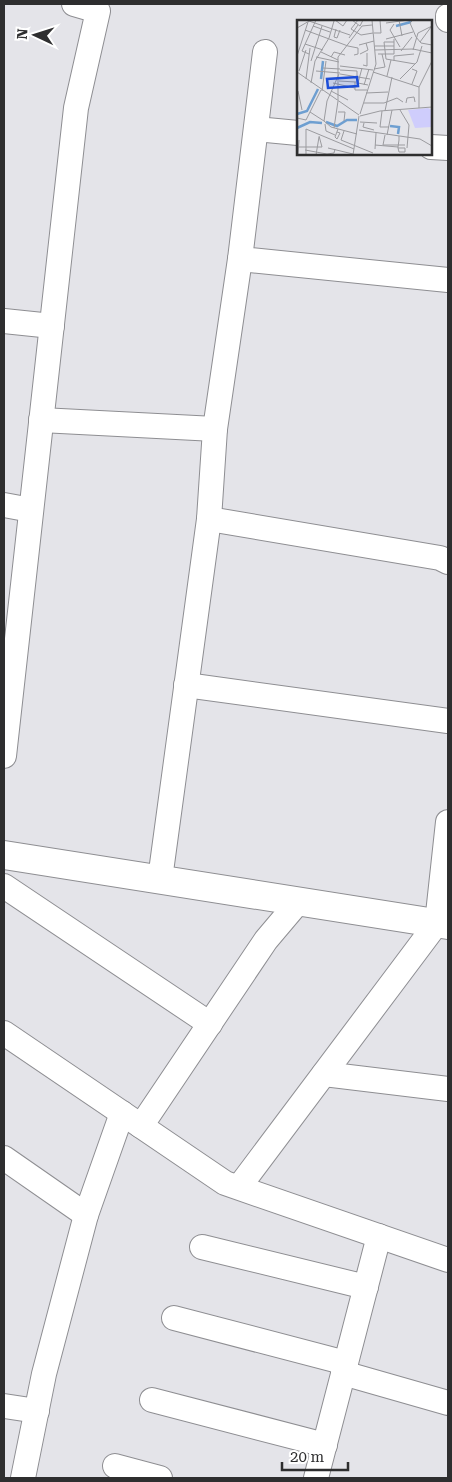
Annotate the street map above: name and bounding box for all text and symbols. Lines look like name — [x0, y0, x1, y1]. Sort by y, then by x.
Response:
north arrow — [10, 10, 60, 60]
inset map — [297, 20, 432, 155]
text: N — [14, 28, 30, 40]
scale bar — [282, 1440, 348, 1472]
text: 20 m — [290, 1448, 325, 1466]

